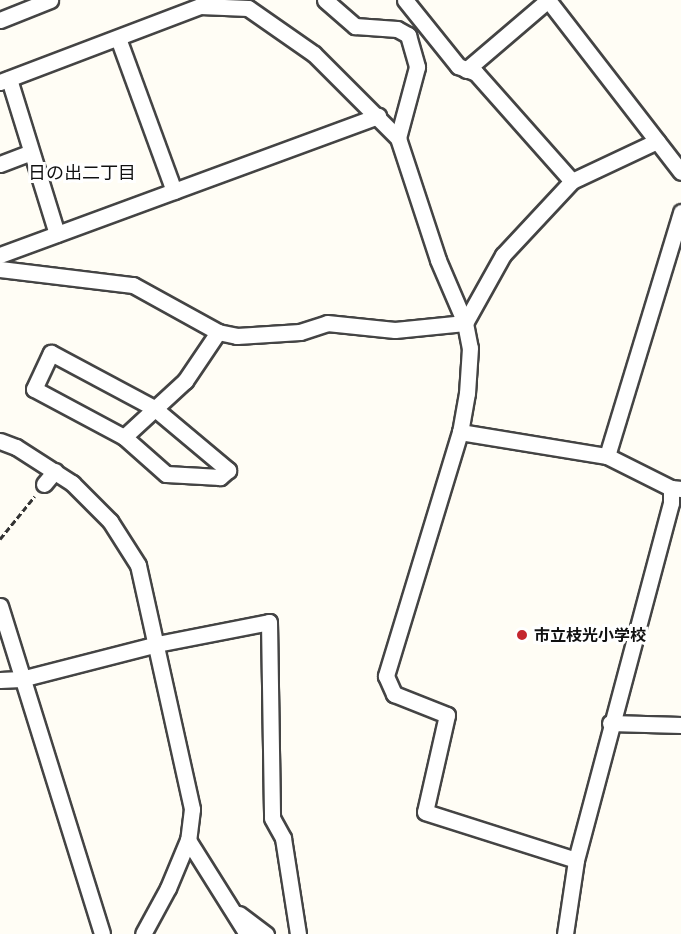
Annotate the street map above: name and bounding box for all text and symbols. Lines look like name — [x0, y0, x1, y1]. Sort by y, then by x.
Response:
district label: 日の出二丁目 — [28, 162, 136, 184]
place label: 市立枝光小学校 — [534, 625, 646, 645]
marker: 市立枝光小学校 — [515, 628, 529, 642]

